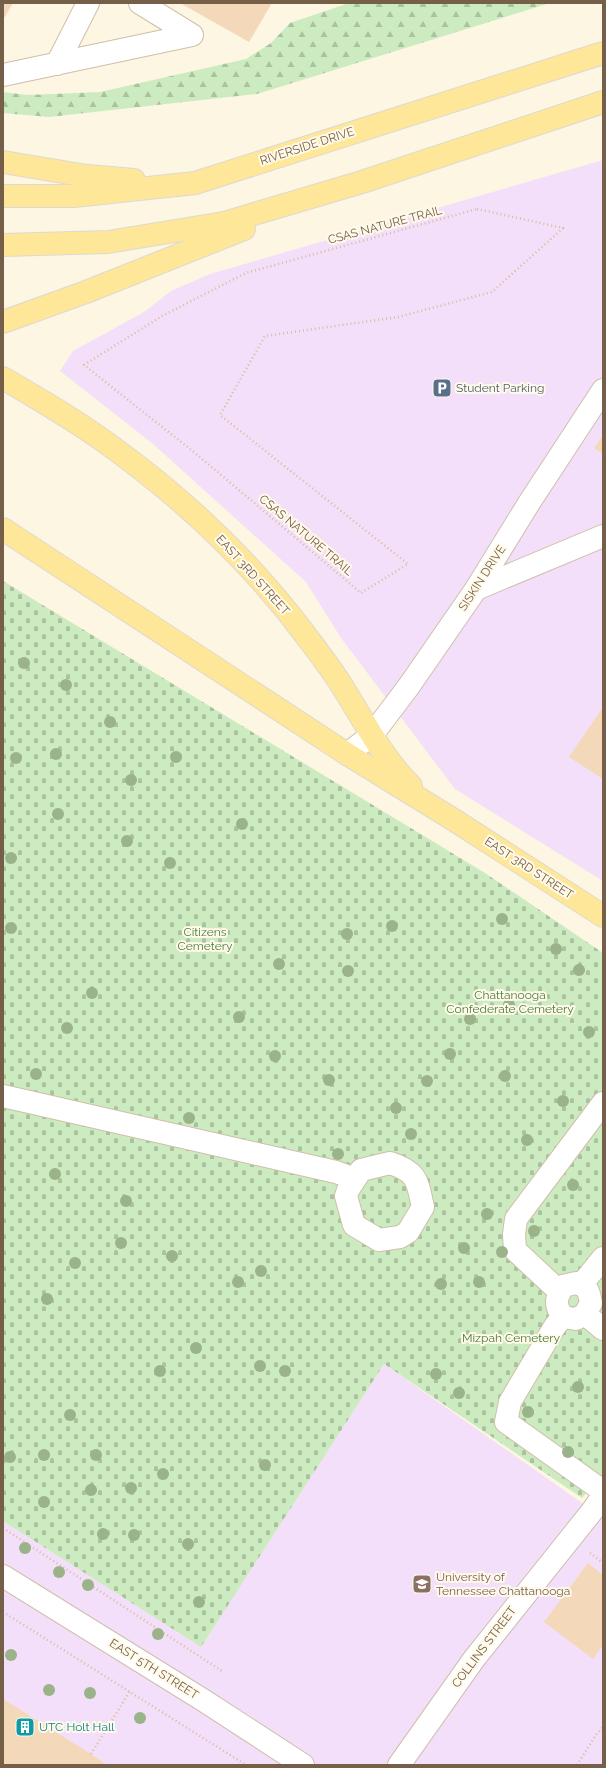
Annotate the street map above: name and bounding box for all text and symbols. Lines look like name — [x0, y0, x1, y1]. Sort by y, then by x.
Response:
street label: RIVERSIDE DRIVE — [258, 124, 356, 168]
street label: CSAS NATURE TRAIL — [326, 203, 444, 247]
parking icon: Student Parking — [431, 377, 453, 399]
place label: Student Parking — [456, 381, 544, 395]
street label: CSAS NATURE TRAIL — [256, 492, 356, 578]
street label: EAST 3RD STREET — [213, 532, 293, 618]
street label: SISKIN DRIVE — [456, 543, 508, 613]
street label: EAST 3RD STREET — [482, 834, 576, 902]
park label: Citizens Cemetery — [178, 925, 233, 953]
park label: Chattanooga Confederate Cemetery — [446, 988, 574, 1016]
park label: Mizpah Cemetery — [462, 1331, 560, 1345]
place label: University of Tennessee Chattanooga — [436, 1570, 570, 1598]
school or university icon: University of Tennessee Chattanooga — [411, 1573, 433, 1595]
street label: COLLINS STREET — [449, 1603, 520, 1690]
street label: EAST 5TH STREET — [107, 1636, 202, 1702]
building icon: UTC Holt Hall — [14, 1716, 36, 1738]
place label: UTC Holt Hall — [39, 1720, 115, 1734]

